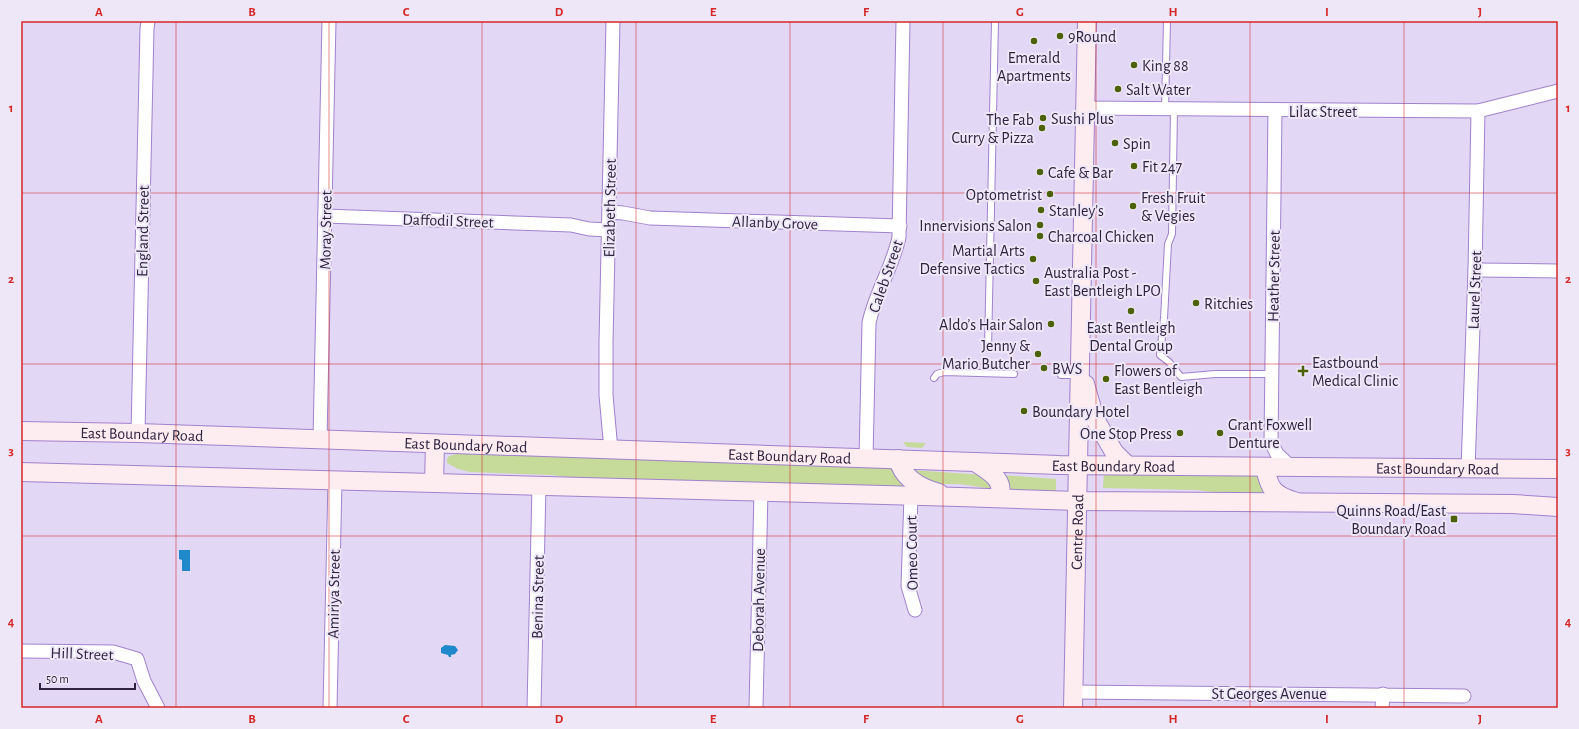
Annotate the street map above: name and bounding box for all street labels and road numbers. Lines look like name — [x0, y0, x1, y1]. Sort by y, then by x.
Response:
street label: Lilac Street — [1289, 104, 1357, 120]
street label: Elizabeth Street — [601, 158, 619, 258]
street label: England Street — [134, 185, 152, 277]
street label: Moray Street — [317, 190, 336, 270]
street label: Daffodil Street — [402, 211, 494, 231]
street label: Allanby Grove — [732, 214, 818, 233]
street label: Heather Street — [1265, 230, 1283, 322]
street label: Caleb Street — [866, 238, 906, 315]
street label: Laurel Street — [1466, 250, 1484, 330]
street label: East Boundary Road — [80, 425, 204, 444]
street label: East Boundary Road — [404, 435, 528, 456]
street label: East Boundary Road — [728, 447, 851, 467]
street label: East Boundary Road — [1051, 458, 1175, 476]
street label: East Boundary Road — [1376, 461, 1499, 478]
street label: Centre Road — [1069, 494, 1086, 570]
street label: Omeo Court — [903, 515, 921, 591]
street label: Deborah Avenue — [750, 548, 768, 652]
street label: Amiriya Street — [325, 549, 344, 639]
street label: Benina Street — [529, 555, 547, 639]
street label: Hill Street — [50, 645, 114, 663]
street label: St Georges Avenue — [1211, 686, 1327, 702]

